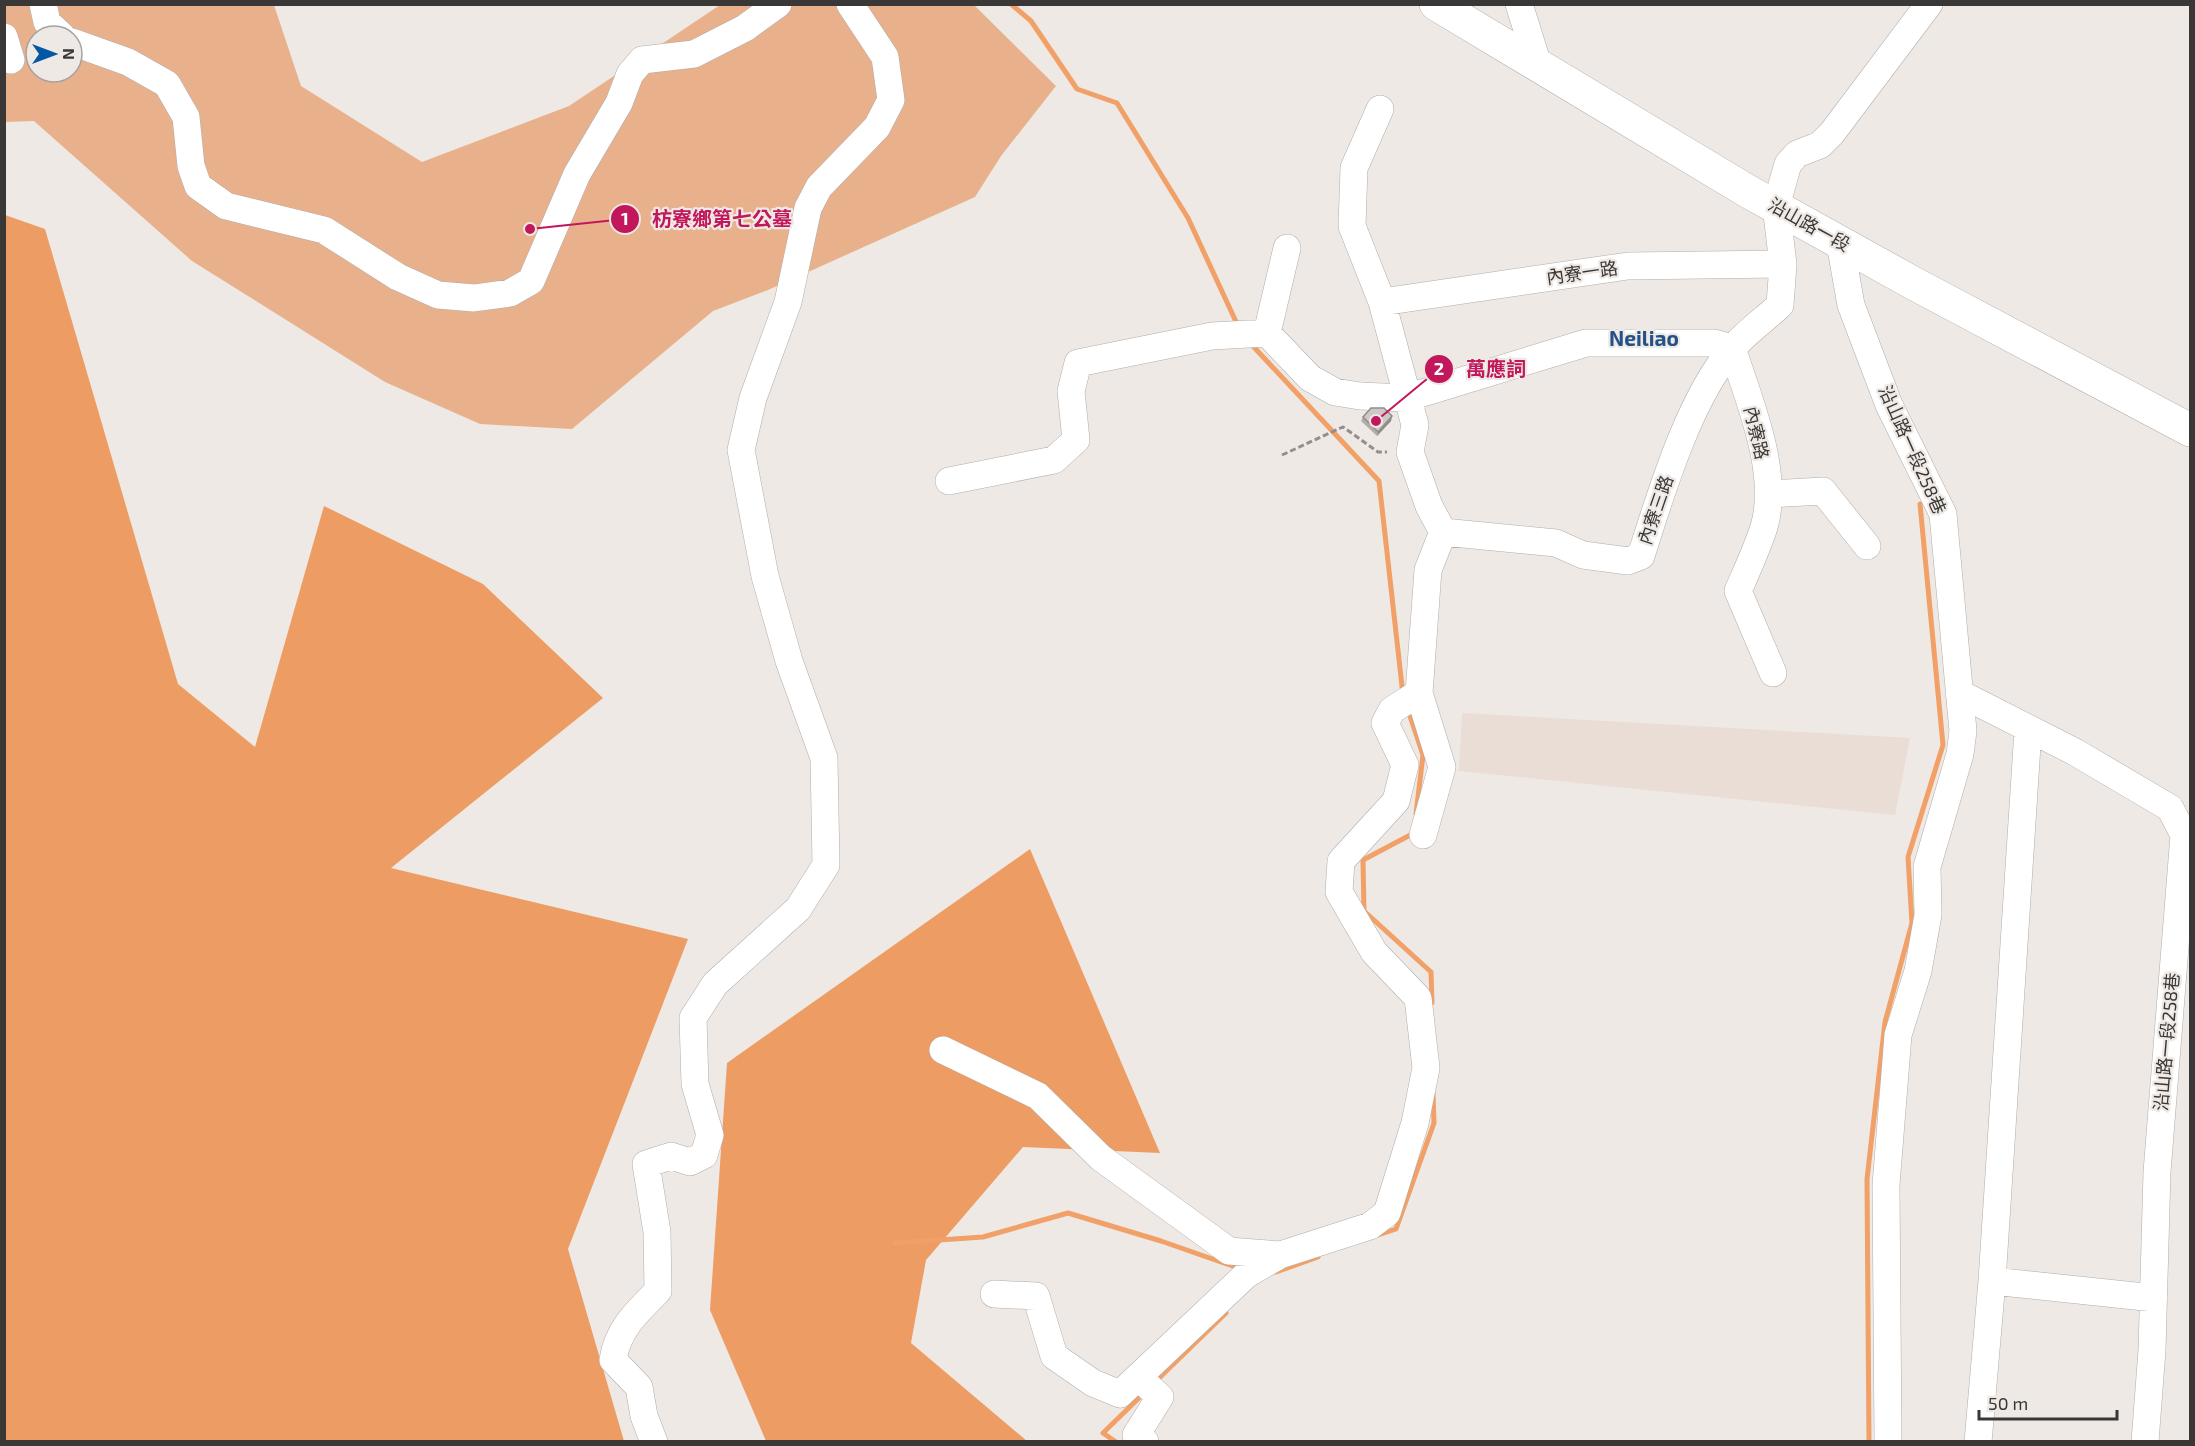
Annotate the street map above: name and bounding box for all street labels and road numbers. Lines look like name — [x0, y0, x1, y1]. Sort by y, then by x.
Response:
street label: 沿山路一段 — [1765, 193, 1854, 256]
street label: 內寮一路 — [1545, 256, 1619, 288]
street label: 沿山路一段258巷 — [1875, 382, 1951, 517]
street label: 內寮路 — [1740, 404, 1774, 462]
street label: 內寮三路 — [1633, 472, 1677, 547]
street label: 沿山路一段258巷 — [2149, 972, 2183, 1112]

